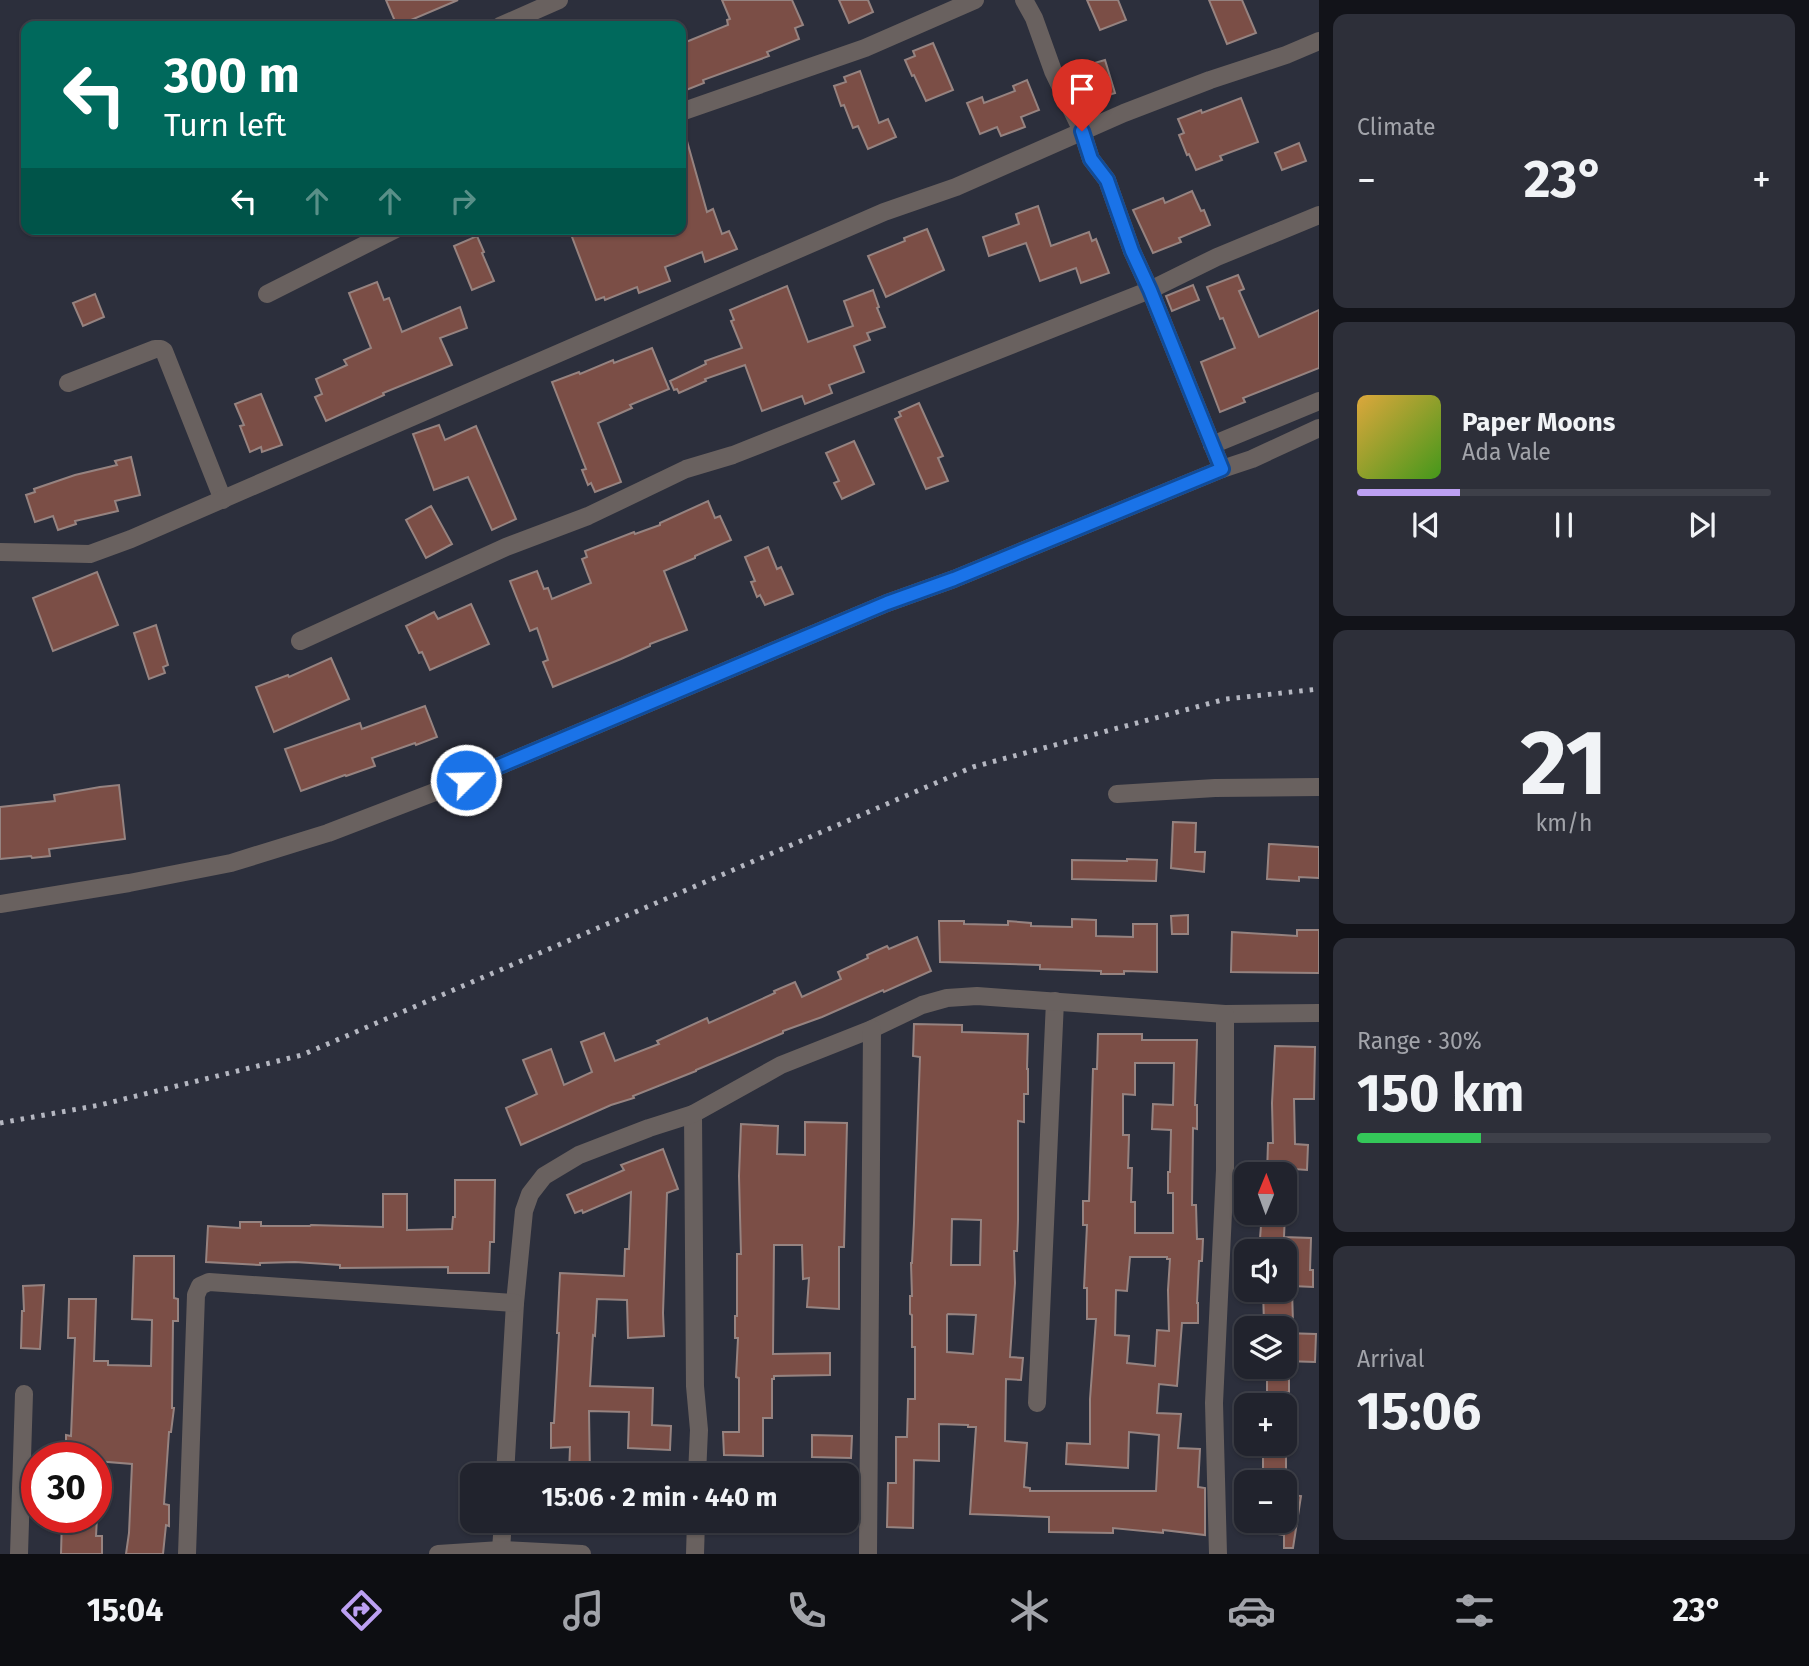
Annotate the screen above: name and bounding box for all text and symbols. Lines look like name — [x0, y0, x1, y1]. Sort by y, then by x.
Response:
text: 300 m — [164, 46, 300, 105]
icon: left — [49, 49, 140, 140]
pin — [1052, 59, 1112, 131]
icon: arrive — [1063, 70, 1101, 108]
text: Turn left — [164, 106, 286, 144]
text: Climate — [1357, 113, 1436, 141]
text: 23° — [1524, 148, 1604, 211]
text: − — [1357, 157, 1376, 203]
text: + — [1752, 157, 1771, 203]
icon: left — [225, 182, 263, 220]
icon: ahead — [298, 182, 336, 220]
icon: ahead — [371, 182, 409, 220]
icon: right — [444, 182, 482, 220]
text: Paper Moons — [1462, 407, 1615, 438]
text: Ada Vale — [1462, 438, 1551, 466]
icon: previous — [1407, 506, 1445, 544]
icon: pause — [1545, 506, 1583, 544]
icon: next — [1683, 506, 1721, 544]
text: 21 — [1520, 709, 1608, 818]
position arrow — [429, 743, 503, 817]
text: km/h — [1536, 809, 1592, 837]
text: Range · 30% — [1357, 1027, 1482, 1055]
text: 150 km — [1357, 1062, 1524, 1125]
north arrow — [1234, 1162, 1297, 1225]
map controls — [1234, 1162, 1297, 1533]
button: sound — [1234, 1239, 1297, 1302]
button: layers — [1234, 1316, 1297, 1379]
text: Arrival — [1357, 1345, 1424, 1373]
text: 15:06 — [1357, 1380, 1481, 1443]
button: + — [1234, 1393, 1297, 1456]
speed limit sign: 30 — [21, 1442, 112, 1533]
button: − — [1234, 1470, 1297, 1533]
text: 15:06 · 2 min · 440 m — [542, 1482, 777, 1513]
icon: directions — [337, 1586, 386, 1635]
icon: music — [559, 1586, 608, 1635]
icon: phone — [782, 1586, 831, 1635]
icon: climate — [1005, 1586, 1054, 1635]
icon: car — [1227, 1586, 1276, 1635]
icon: filters — [1450, 1586, 1499, 1635]
text: 15:04 — [87, 1591, 163, 1629]
text: 23° — [1672, 1591, 1722, 1629]

